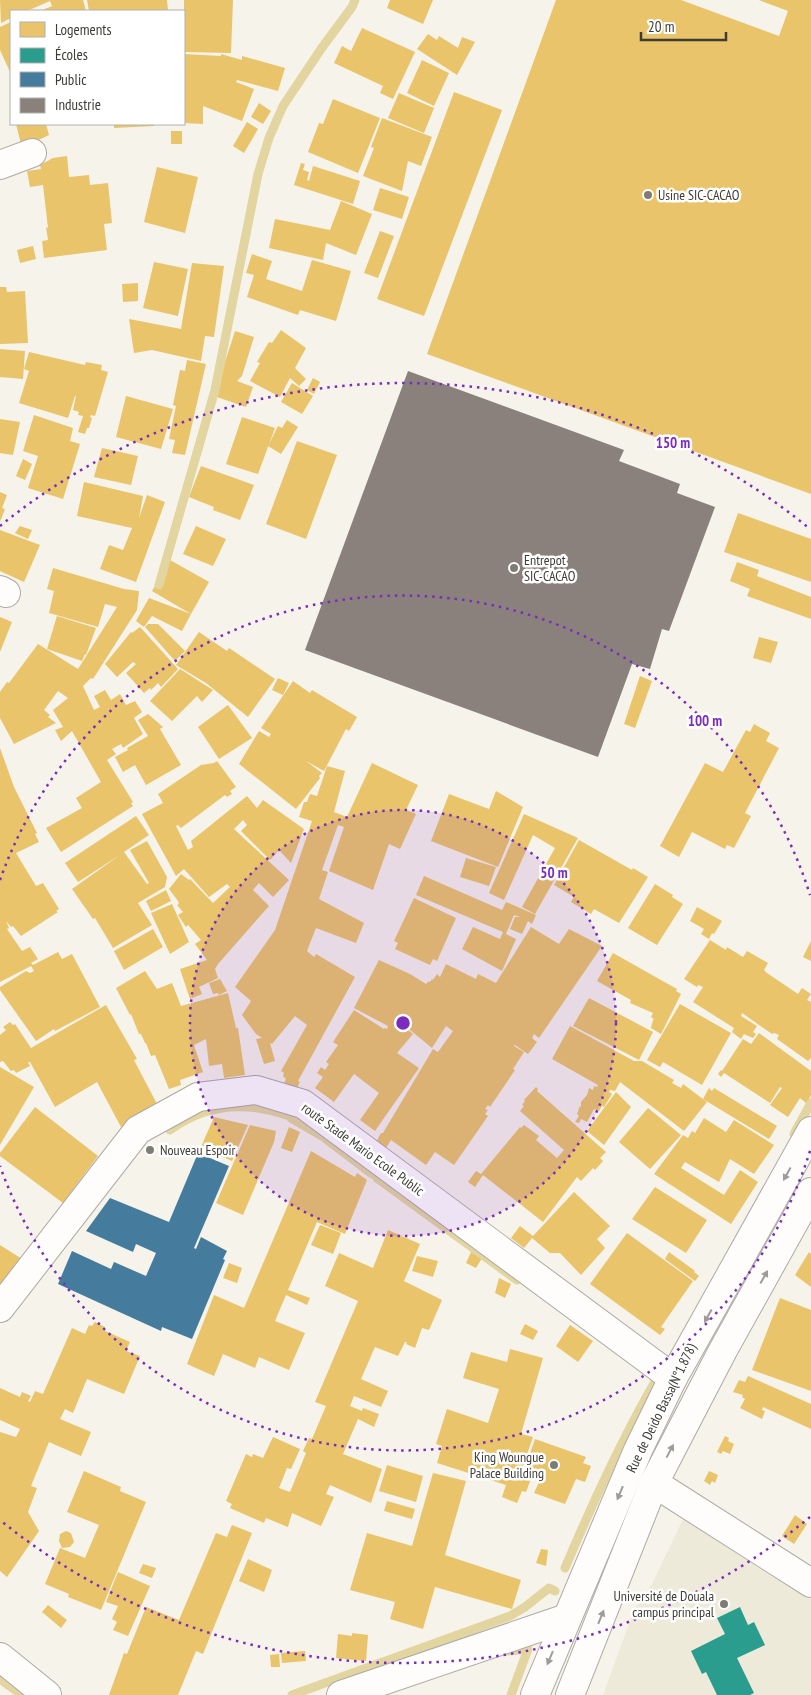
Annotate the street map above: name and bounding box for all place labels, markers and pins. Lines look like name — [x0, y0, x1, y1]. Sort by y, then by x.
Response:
place label: Usine SIC-CACAO — [658, 186, 740, 204]
marker: Usine SIC-CACAO — [642, 189, 654, 201]
place label: Entrepot SIC-CACAO — [524, 551, 576, 585]
marker: Entrepot SIC-CACAO — [508, 562, 520, 574]
centre of rings — [394, 1014, 412, 1032]
place label: Nouveau Espoir — [160, 1141, 235, 1159]
marker: Nouveau Espoir — [144, 1144, 156, 1156]
place label: King Woungue Palace Building — [470, 1448, 544, 1482]
marker: King Woungue Palace Building — [548, 1459, 560, 1471]
place label: Université de Douala campus principal — [613, 1587, 715, 1621]
marker: Université de Douala campus principal — [718, 1598, 730, 1610]

